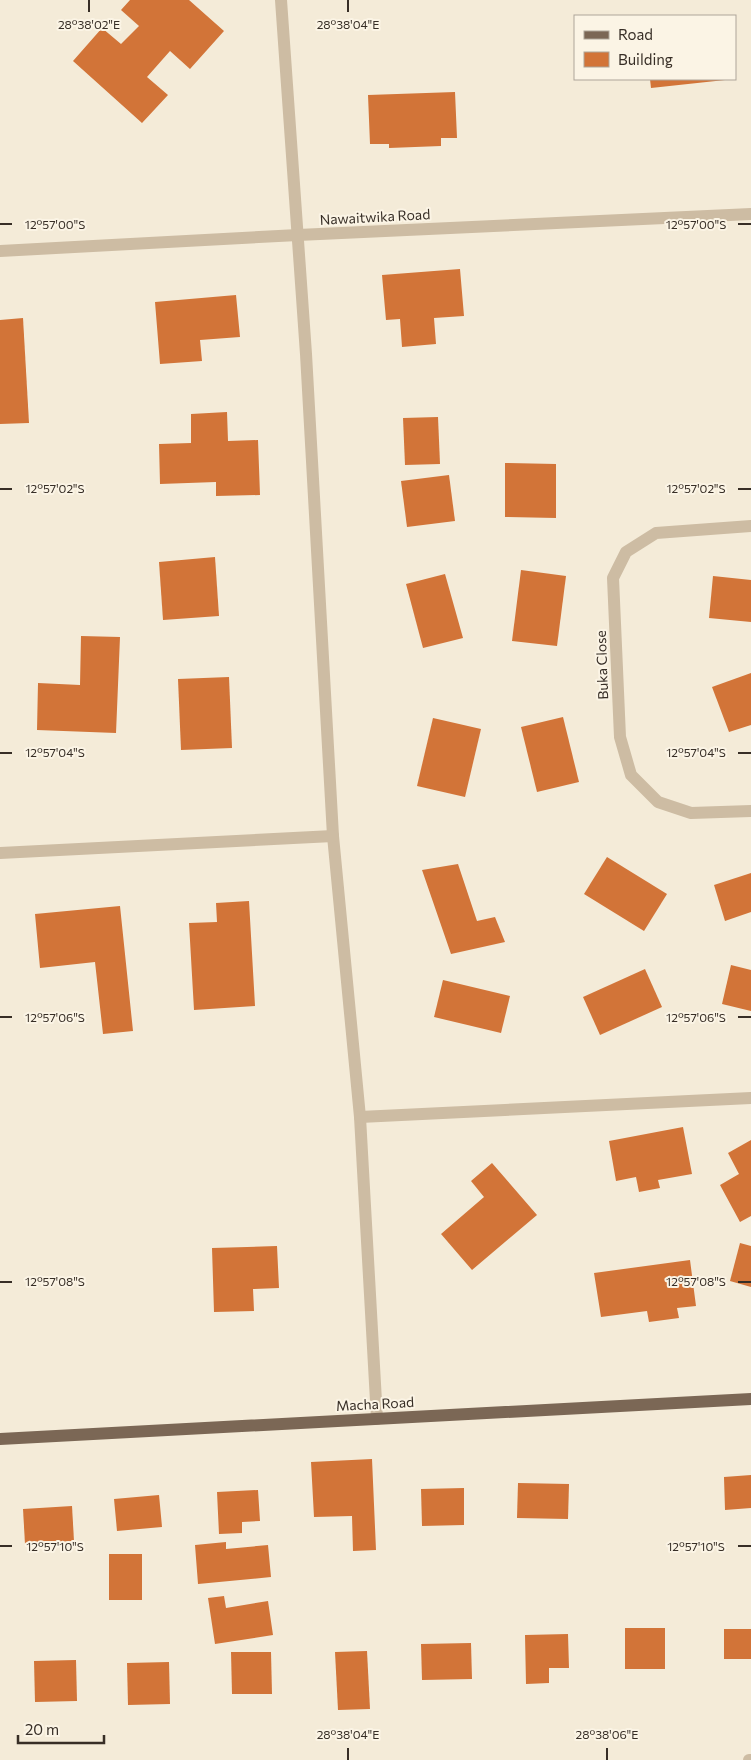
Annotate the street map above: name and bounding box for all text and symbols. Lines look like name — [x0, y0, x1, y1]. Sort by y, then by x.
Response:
legend — [574, 15, 736, 80]
text: 28°38'02"E — [58, 17, 120, 31]
text: 28°38'04"E — [317, 17, 379, 31]
text: Road — [618, 25, 653, 43]
text: Building — [618, 50, 673, 68]
street label: Nawaitwika Road — [319, 205, 431, 228]
text: 12°57'00"S — [25, 217, 85, 231]
text: 12°57'00"S — [666, 217, 726, 231]
text: 12°57'02"S — [25, 481, 85, 495]
text: 12°57'02"S — [666, 481, 726, 495]
street label: Buka Close — [592, 630, 611, 700]
text: 12°57'04"S — [25, 745, 85, 759]
text: 12°57'04"S — [666, 745, 726, 759]
text: 12°57'06"S — [25, 1010, 85, 1024]
text: 12°57'06"S — [666, 1010, 726, 1024]
text: 12°57'08"S — [25, 1274, 85, 1288]
text: 12°57'08"S — [666, 1274, 726, 1288]
street label: Macha Road — [335, 1393, 414, 1414]
text: 12°57'10"S — [26, 1539, 84, 1553]
text: 12°57'10"S — [667, 1539, 725, 1553]
scale bar — [18, 1712, 104, 1744]
text: 20 m — [25, 1720, 59, 1738]
text: 28°38'04"E — [317, 1727, 379, 1741]
text: 28°38'06"E — [576, 1727, 638, 1741]

